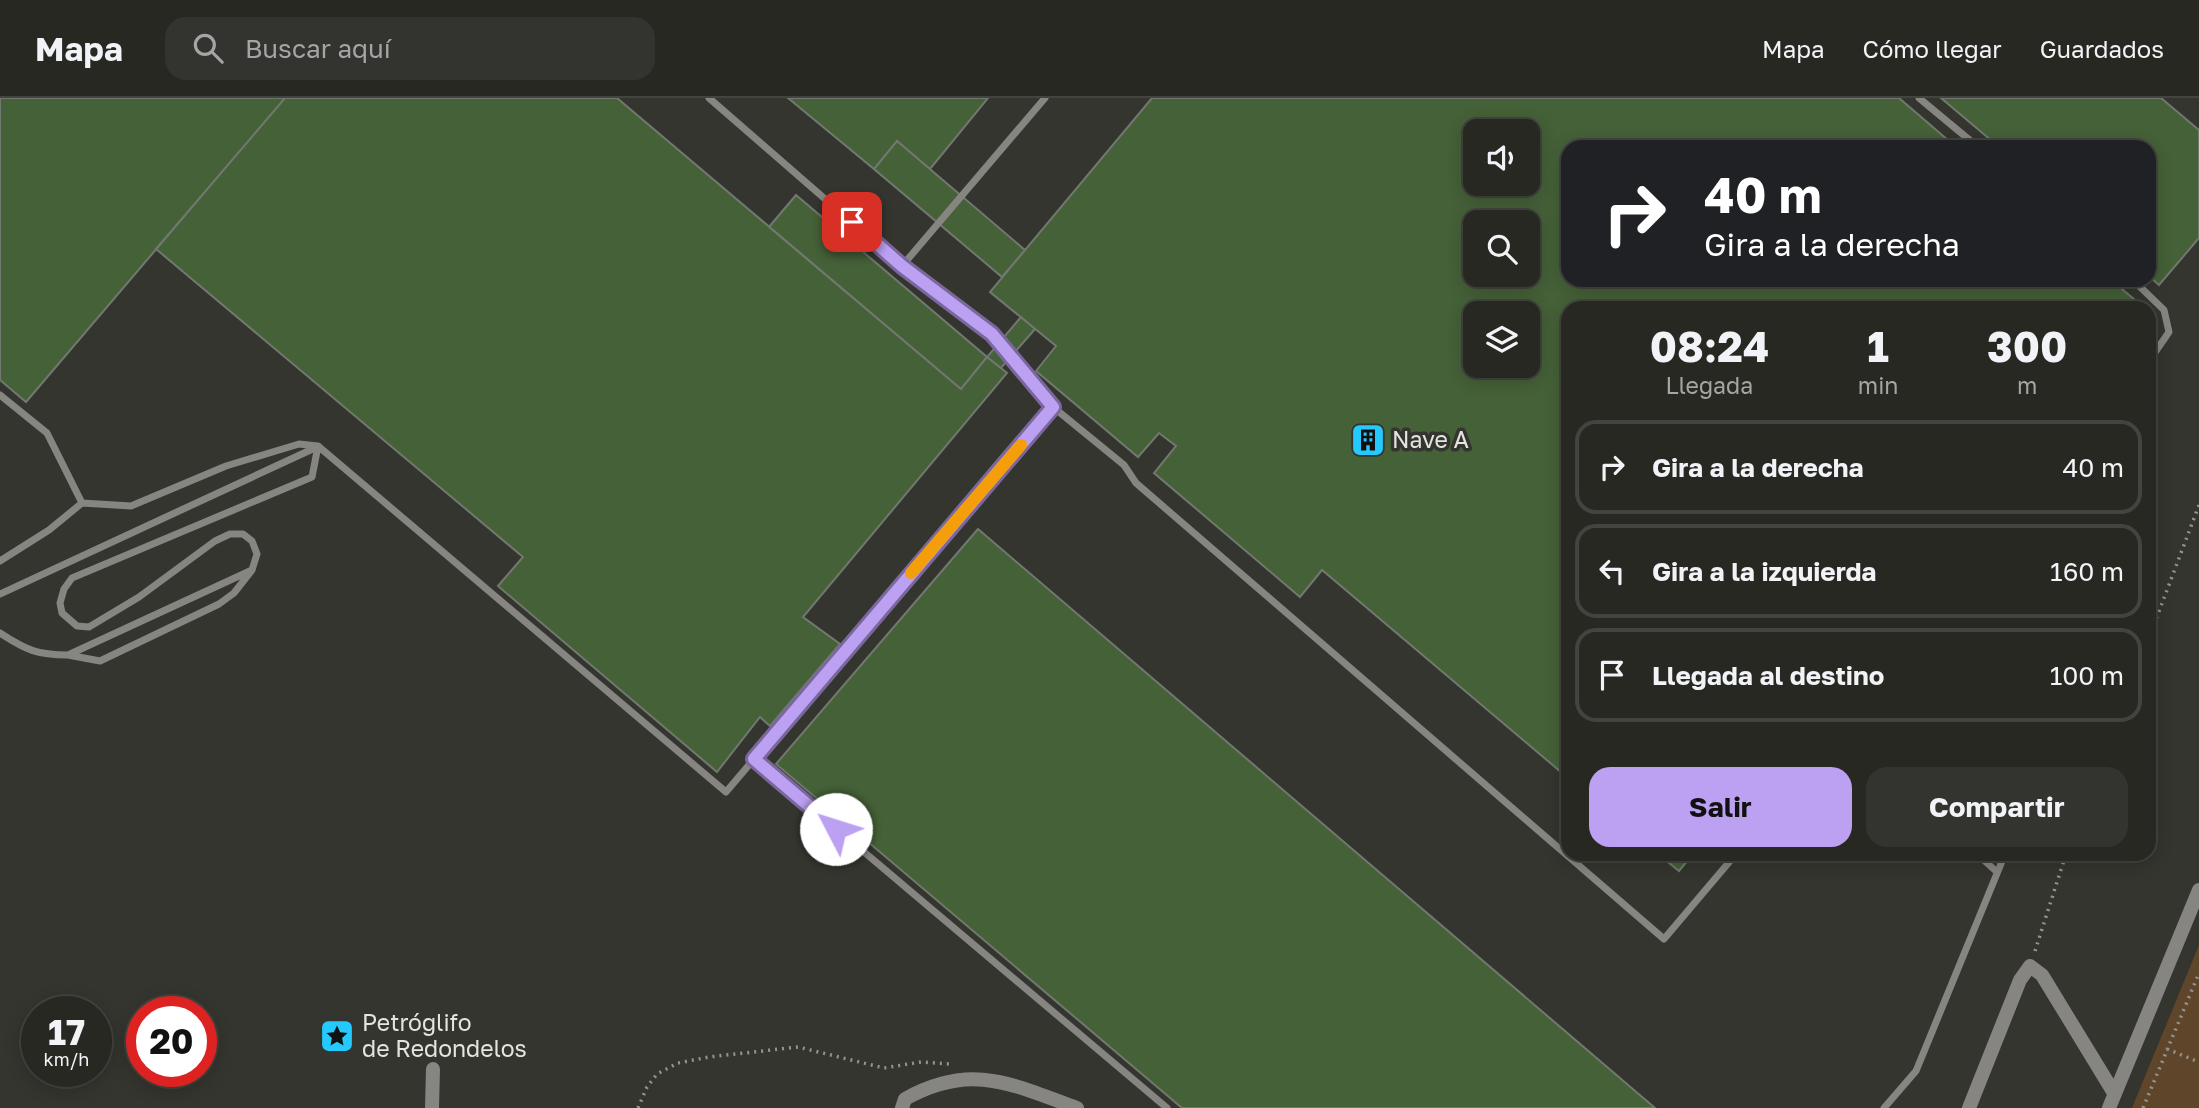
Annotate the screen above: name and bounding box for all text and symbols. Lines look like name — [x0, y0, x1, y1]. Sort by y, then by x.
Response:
search box — [165, 17, 655, 80]
text: Mapa — [35, 29, 123, 68]
icon: search — [189, 29, 227, 67]
text: Buscar aquí — [245, 33, 391, 64]
text: Mapa — [1762, 34, 1825, 63]
text: Cómo llegar — [1863, 34, 2002, 63]
text: Guardados — [2040, 34, 2164, 63]
map controls — [1463, 119, 1540, 378]
button: sound — [1463, 119, 1540, 196]
text: 40 m — [1704, 165, 1822, 224]
icon: right — [1589, 168, 1680, 259]
pin — [822, 192, 882, 252]
icon: arrive — [833, 203, 871, 241]
button: search — [1463, 210, 1540, 287]
text: Gira a la derecha — [1704, 225, 1960, 263]
button: layers — [1463, 301, 1540, 378]
text: 08:24 — [1650, 321, 1769, 371]
text: 1 — [1867, 321, 1889, 371]
text: 300 — [1987, 321, 2067, 371]
text: Llegada — [1666, 371, 1753, 399]
text: min — [1858, 371, 1898, 399]
text: m — [2017, 371, 2037, 399]
building icon: Nave A — [1349, 421, 1387, 459]
place label: Nave A — [1392, 425, 1469, 453]
icon: right — [1593, 448, 1631, 486]
text: Gira a la derecha — [1652, 452, 1864, 483]
text: 40 m — [2063, 452, 2124, 483]
icon: left — [1593, 552, 1631, 590]
text: Gira a la izquierda — [1652, 556, 1876, 587]
text: 160 m — [2050, 556, 2124, 587]
icon: arrive — [1593, 656, 1631, 694]
text: Llegada al destino — [1652, 660, 1884, 691]
text: 100 m — [2050, 660, 2124, 691]
button: Salir — [1589, 767, 1852, 847]
button: Compartir — [1866, 767, 2128, 847]
position arrow — [799, 792, 873, 866]
speed limit sign: 20 — [126, 996, 217, 1087]
place label: Petróglifo de Redondelos — [362, 1008, 527, 1062]
text: 17 — [48, 1011, 85, 1053]
place icon: Petróglifo de Redondelos — [318, 1017, 356, 1055]
text: km/h — [44, 1048, 89, 1070]

